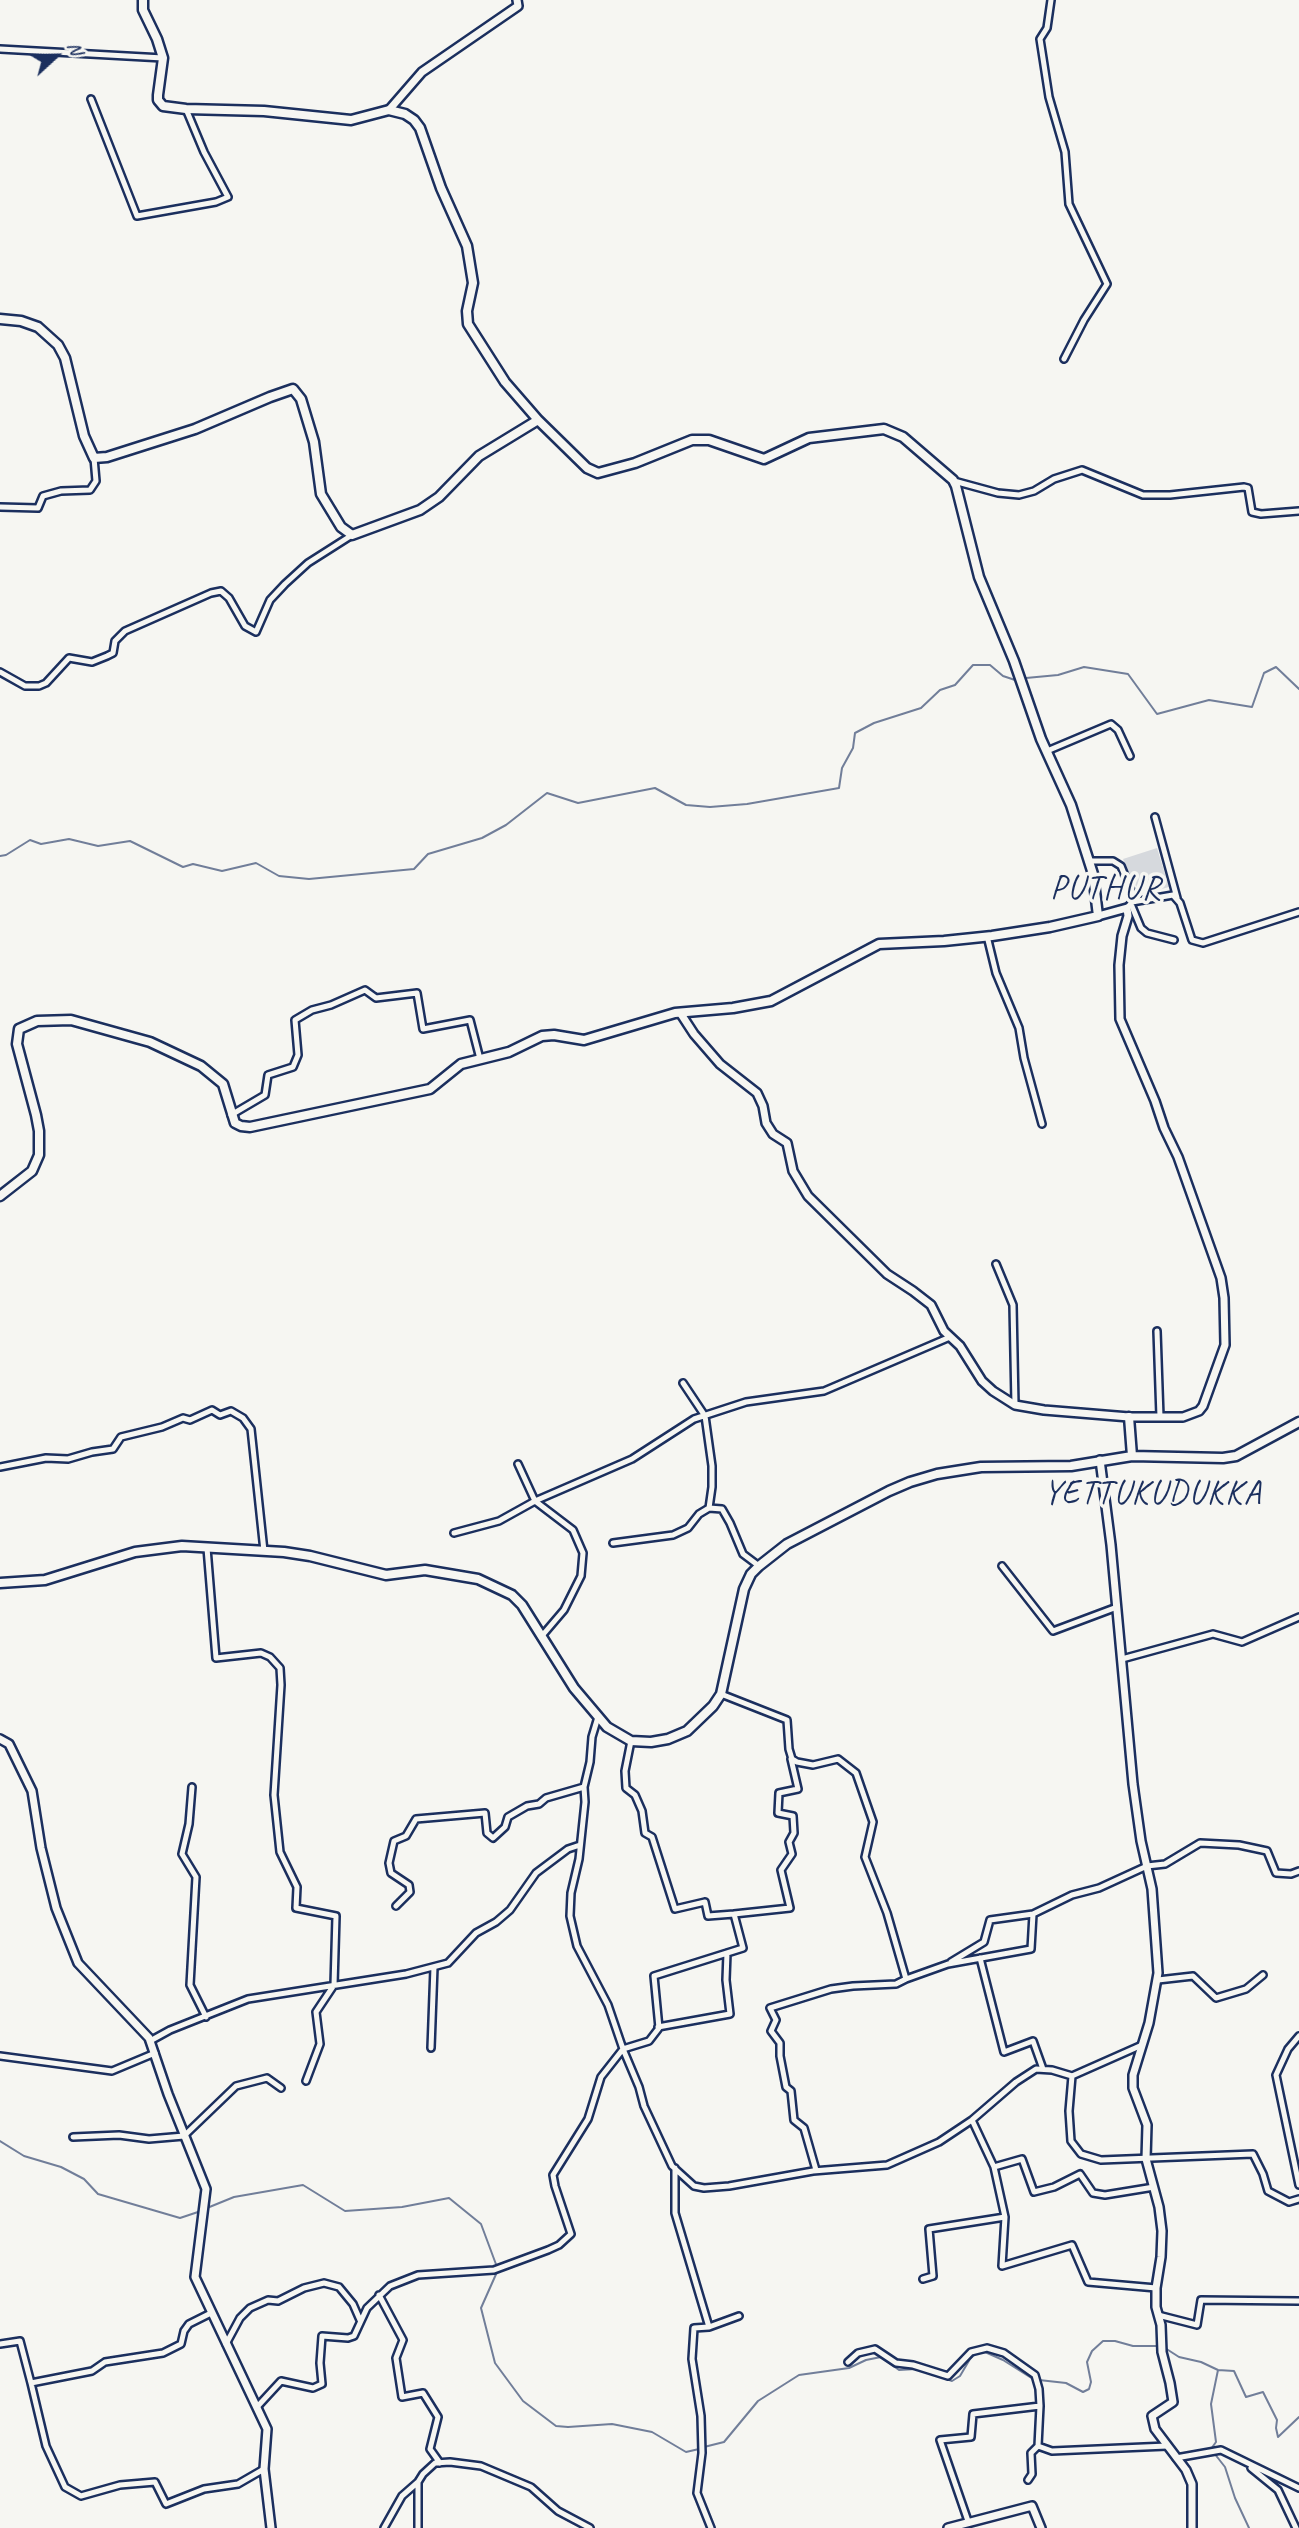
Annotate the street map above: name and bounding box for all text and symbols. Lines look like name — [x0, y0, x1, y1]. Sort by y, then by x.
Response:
north arrow — [21, 21, 91, 91]
text: N — [62, 38, 89, 58]
district label: PUTHUR — [1051, 869, 1161, 909]
district label: YETTUKUDUKKA — [1045, 1474, 1261, 1514]

